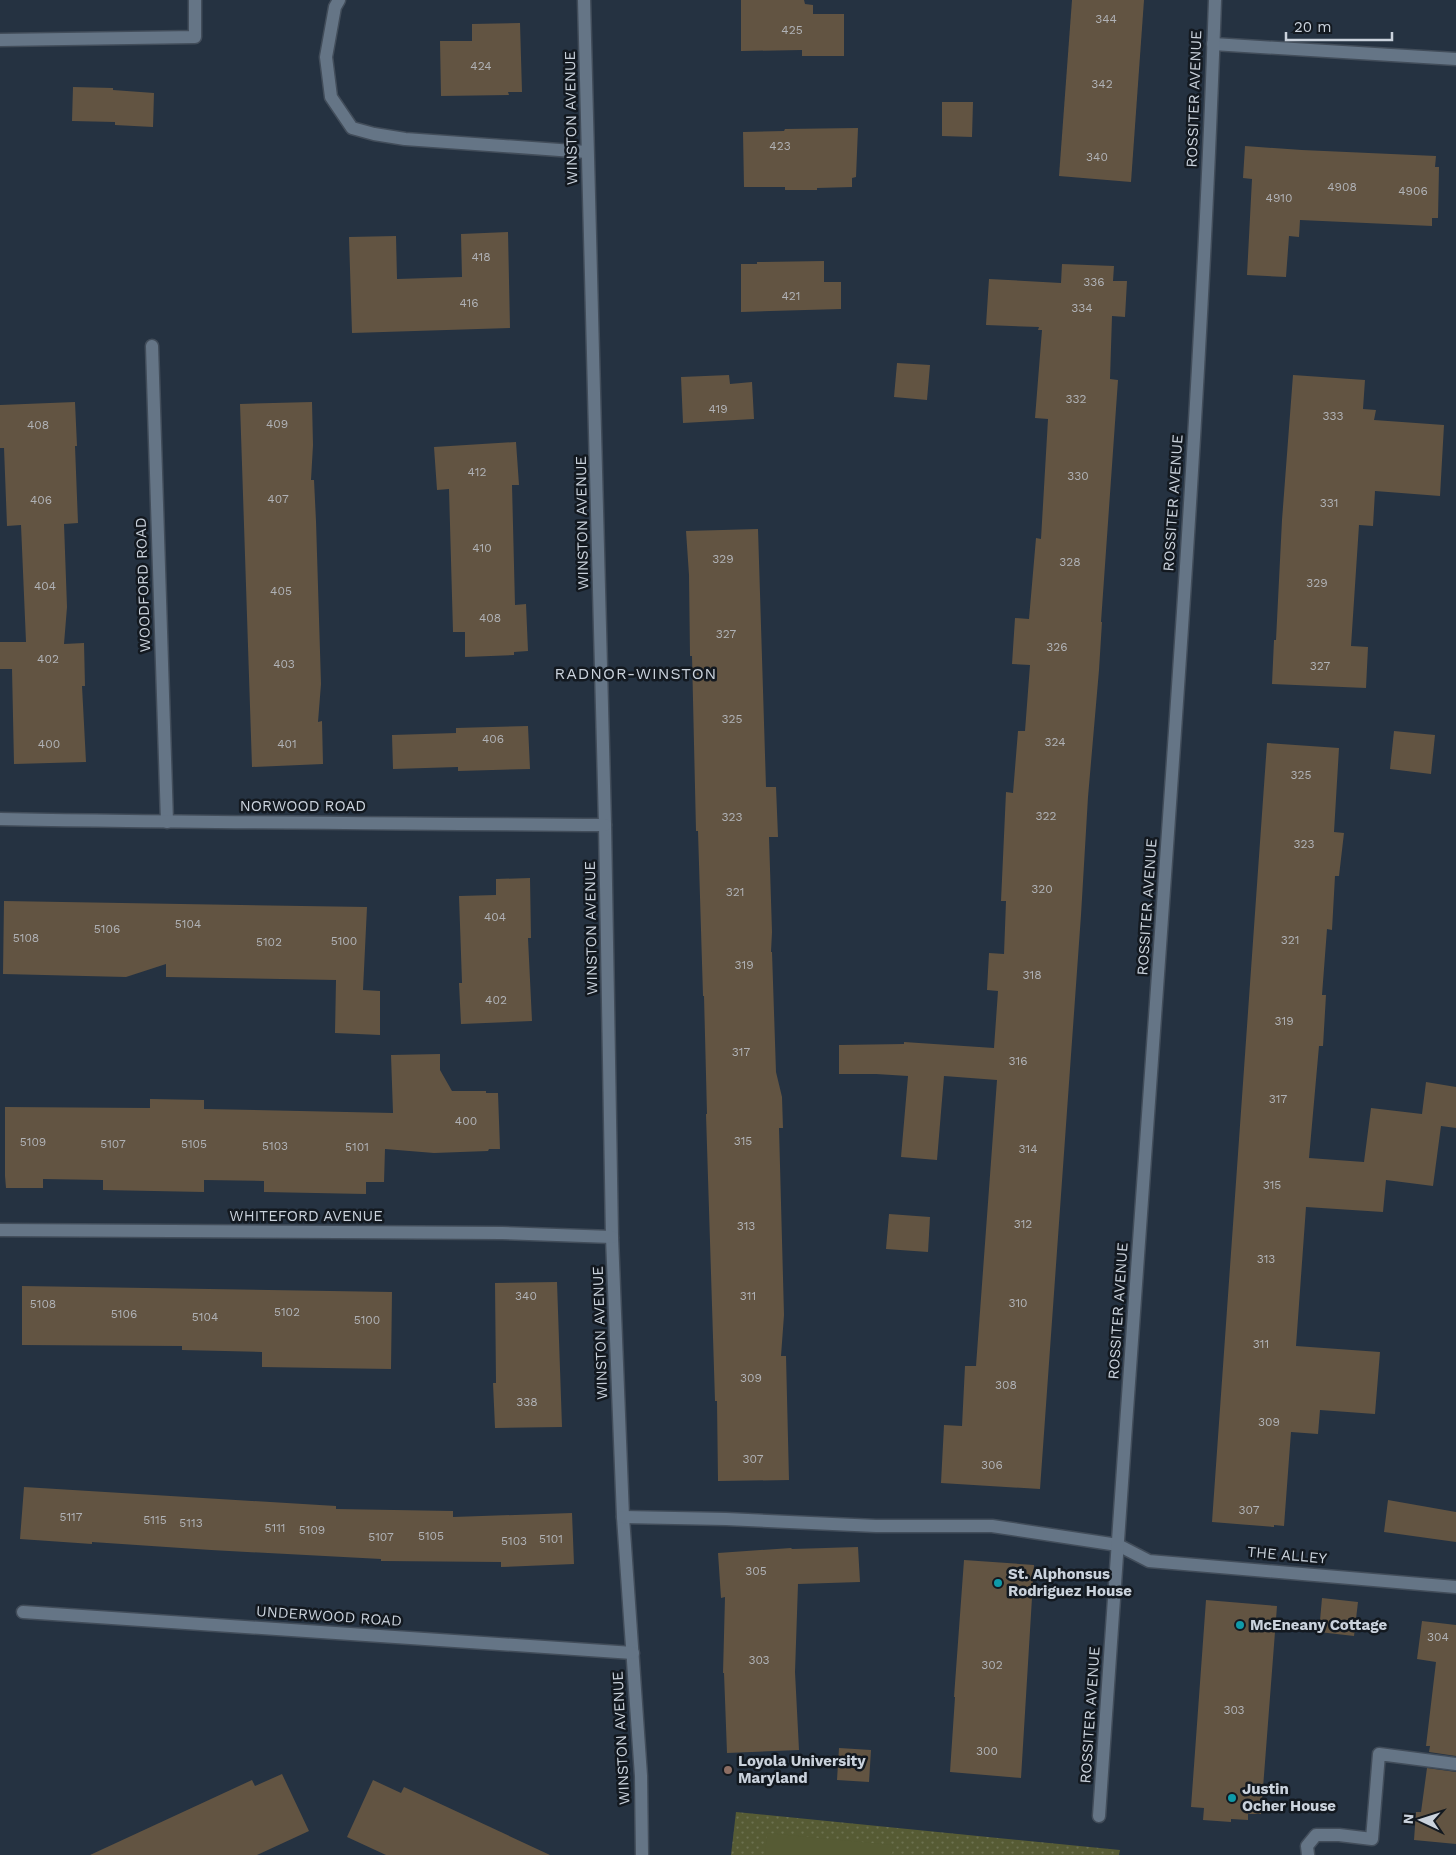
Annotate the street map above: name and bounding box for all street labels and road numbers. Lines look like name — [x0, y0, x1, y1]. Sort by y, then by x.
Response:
street label: ROSSITER AVENUE — [1183, 30, 1205, 168]
street label: WINSTON AVENUE — [561, 51, 581, 185]
street label: ROSSITER AVENUE — [1159, 434, 1187, 572]
street label: WINSTON AVENUE — [572, 456, 592, 590]
street label: WOODFORD ROAD — [132, 517, 154, 653]
street label: NORWOOD ROAD — [240, 797, 366, 815]
street label: ROSSITER AVENUE — [1133, 838, 1161, 976]
street label: WINSTON AVENUE — [581, 861, 601, 995]
street label: WHITEFORD AVENUE — [229, 1207, 383, 1225]
street label: ROSSITER AVENUE — [1104, 1242, 1132, 1380]
street label: WINSTON AVENUE — [589, 1266, 611, 1400]
street label: THE ALLEY — [1246, 1543, 1328, 1567]
street label: UNDERWOOD ROAD — [256, 1602, 402, 1630]
street label: ROSSITER AVENUE — [1076, 1646, 1104, 1784]
street label: WINSTON AVENUE — [609, 1671, 633, 1805]

